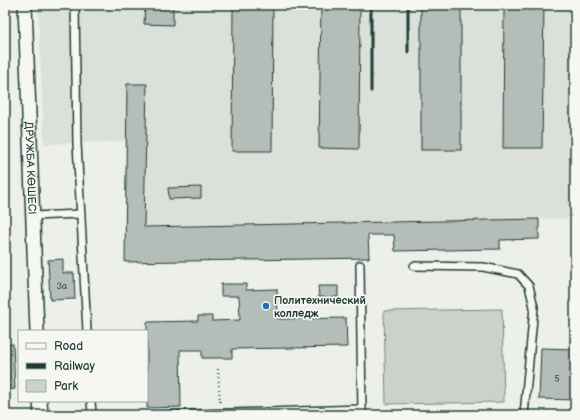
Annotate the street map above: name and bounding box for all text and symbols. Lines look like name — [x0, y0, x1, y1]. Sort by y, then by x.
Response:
street label: ДРУЖБА КӨШЕСІ — [23, 121, 39, 215]
house number: 3а — [57, 281, 68, 292]
place label: Политехнический колледж — [274, 294, 366, 320]
marker: Политехнический колледж — [261, 301, 271, 311]
legend — [18, 330, 148, 402]
text: Road — [54, 339, 83, 354]
text: Railway — [54, 359, 96, 374]
house number: 5 — [554, 374, 560, 385]
text: Park — [54, 379, 78, 394]

